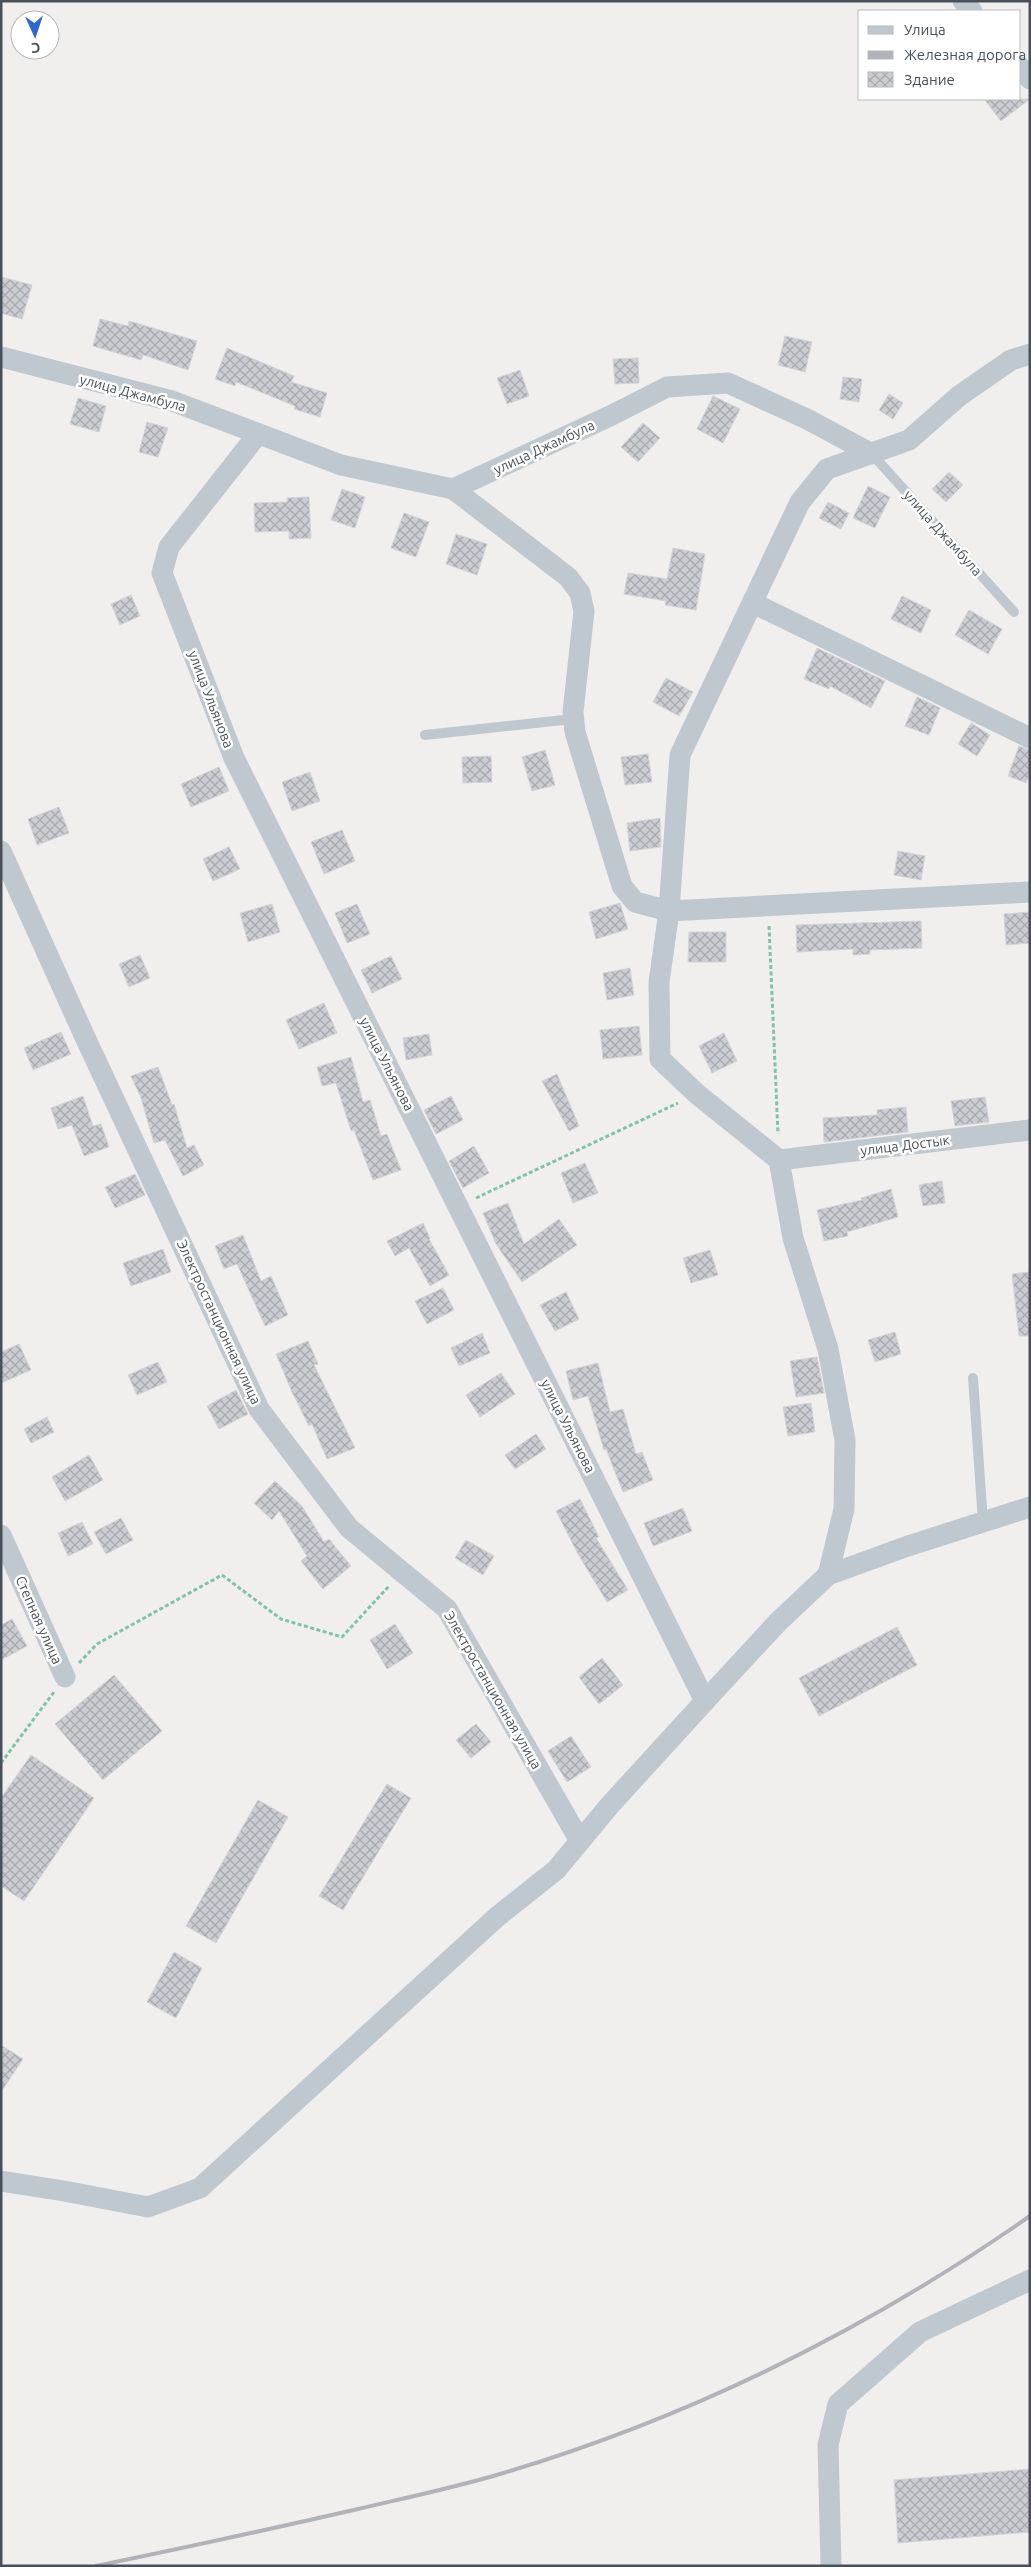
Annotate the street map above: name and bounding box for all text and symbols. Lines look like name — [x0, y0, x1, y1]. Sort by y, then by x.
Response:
north arrow — [10, 10, 60, 60]
legend — [858, 10, 1021, 100]
text: Улица — [904, 21, 946, 38]
text: С — [31, 40, 41, 56]
text: Железная дорога — [904, 46, 1026, 63]
text: Здание — [904, 71, 955, 88]
street label: улица Джамбула — [78, 371, 188, 415]
street label: улица Джамбула — [491, 417, 597, 477]
street label: улица Джамбула — [900, 487, 986, 579]
street label: улица Ульянова — [185, 648, 237, 750]
street label: улица Ульянова — [357, 1015, 417, 1113]
street label: улица Достык — [859, 1132, 951, 1158]
street label: Электростанционная улица — [174, 1237, 264, 1407]
street label: улица Ульянова — [538, 1377, 598, 1475]
street label: Степная улица — [12, 1573, 66, 1667]
street label: Электростанционная улица — [441, 1608, 545, 1772]

